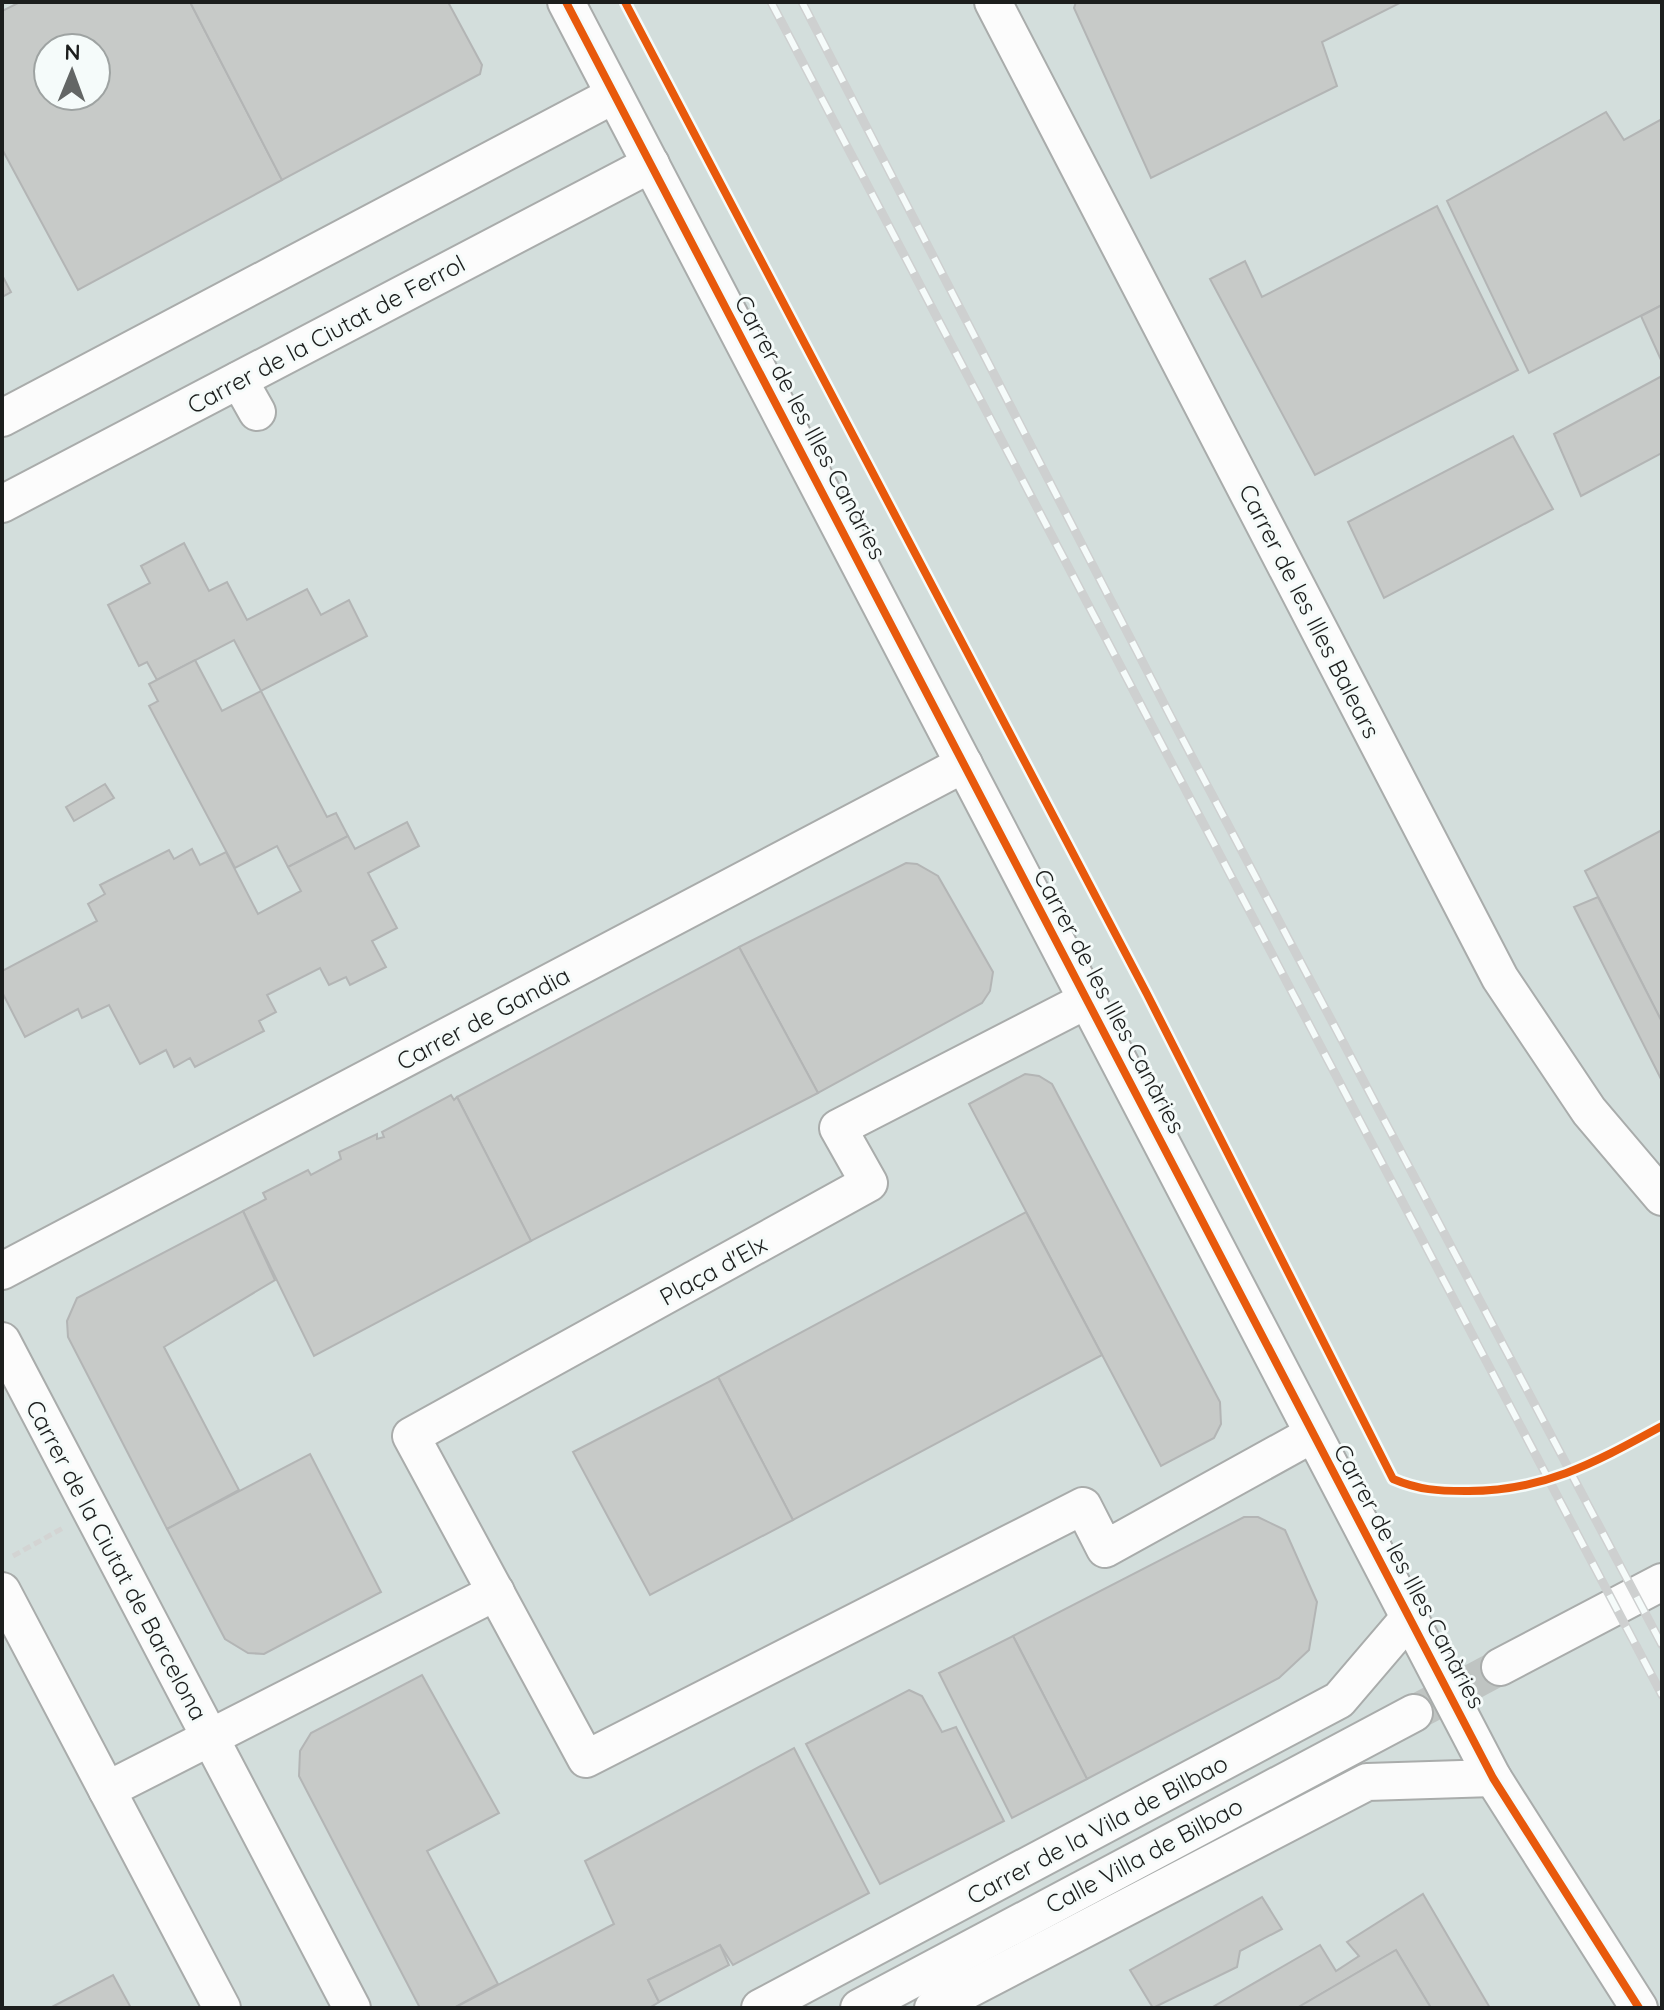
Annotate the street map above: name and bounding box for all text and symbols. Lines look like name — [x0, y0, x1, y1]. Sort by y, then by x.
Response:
north arrow — [32, 32, 112, 112]
text: N — [64, 38, 81, 66]
street label: Carrer de la Ciutat de Ferrol — [182, 248, 470, 420]
street label: Carrer de les Illes Canàries — [729, 290, 893, 564]
street label: Carrer de les Illes Balears — [1233, 479, 1387, 743]
street label: Carrer de les Illes Canàries — [1028, 864, 1192, 1138]
street label: Carrer de Gandia — [391, 960, 575, 1076]
street label: Plaça d'Elx — [654, 1228, 772, 1312]
street label: Carrer de la Ciutat de Barcelona — [20, 1395, 214, 1725]
street label: Carrer de les Illes Canàries — [1328, 1439, 1492, 1713]
street label: Carrer de la Vila de Bilbao — [961, 1747, 1233, 1911]
street label: Calle Villa de Bilbao — [1040, 1790, 1248, 1920]

